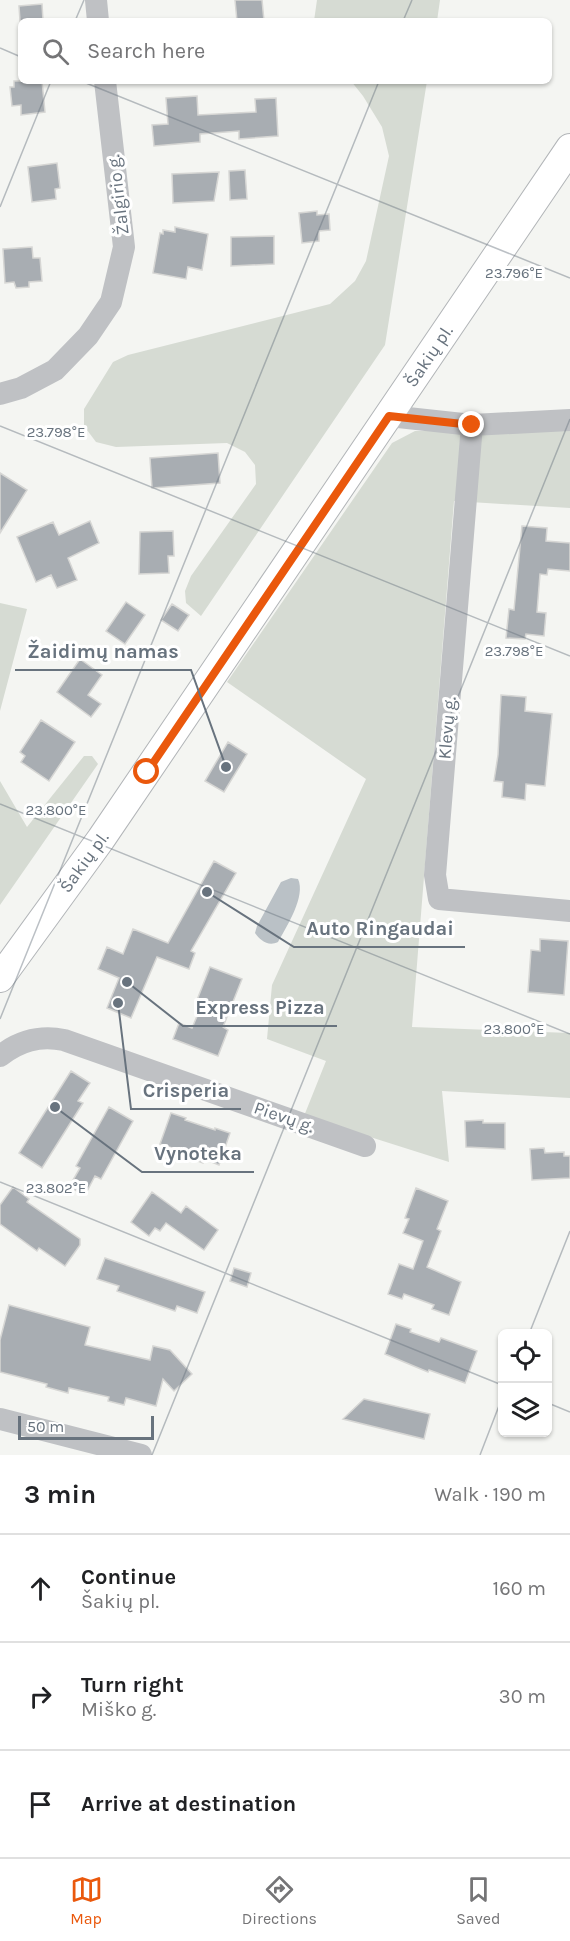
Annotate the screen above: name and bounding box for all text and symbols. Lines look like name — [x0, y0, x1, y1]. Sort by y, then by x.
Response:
search box — [18, 18, 552, 84]
icon: search — [39, 35, 72, 68]
text: Search here — [87, 38, 205, 64]
street label: Žalgirio g. — [102, 154, 134, 236]
text: 23.796°E — [485, 264, 543, 282]
street label: Šakių pl. — [400, 321, 458, 391]
route end — [458, 411, 484, 437]
text: 23.798°E — [27, 423, 85, 441]
callout: Žaidimų namas — [15, 632, 191, 670]
text: Žaidimų namas — [27, 639, 179, 663]
text: 23.798°E — [485, 642, 543, 660]
street label: Klevų g. — [433, 696, 461, 760]
route start — [133, 758, 159, 784]
text: 23.800°E — [26, 801, 86, 819]
street label: Šakių pl. — [54, 827, 114, 897]
callout: Auto Ringaudai — [294, 909, 465, 947]
text: Auto Ringaudai — [306, 917, 454, 940]
callout: Express Pizza — [183, 988, 337, 1026]
text: Express Pizza — [195, 996, 325, 1019]
text: 23.800°E — [484, 1020, 544, 1038]
callout: Crisperia — [131, 1071, 241, 1109]
text: Crisperia — [143, 1079, 229, 1102]
street label: Pievų g. — [251, 1096, 317, 1138]
callout: Vynoteka — [142, 1134, 254, 1172]
text: Vynoteka — [154, 1142, 242, 1165]
text: 23.802°E — [26, 1179, 86, 1197]
map controls — [498, 1329, 552, 1437]
button: locate — [498, 1329, 552, 1383]
button: layers — [498, 1383, 552, 1437]
scale bar — [18, 1413, 154, 1440]
text: 50 m — [27, 1417, 64, 1436]
text: 3 min — [24, 1479, 96, 1510]
text: Walk · 190 m — [434, 1483, 546, 1506]
text: Continue — [81, 1564, 176, 1590]
icon: ahead — [24, 1572, 57, 1605]
text: 160 m — [493, 1577, 546, 1600]
text: Šakių pl. — [81, 1590, 159, 1613]
text: Turn right — [81, 1672, 184, 1698]
icon: right — [24, 1680, 57, 1713]
text: 30 m — [499, 1685, 546, 1708]
text: Miško g. — [81, 1698, 156, 1721]
icon: arrive — [24, 1788, 57, 1821]
text: Arrive at destination — [81, 1791, 296, 1817]
tab: Map — [70, 1873, 103, 1928]
tab: Directions — [242, 1873, 317, 1928]
tab: Saved — [456, 1873, 500, 1928]

